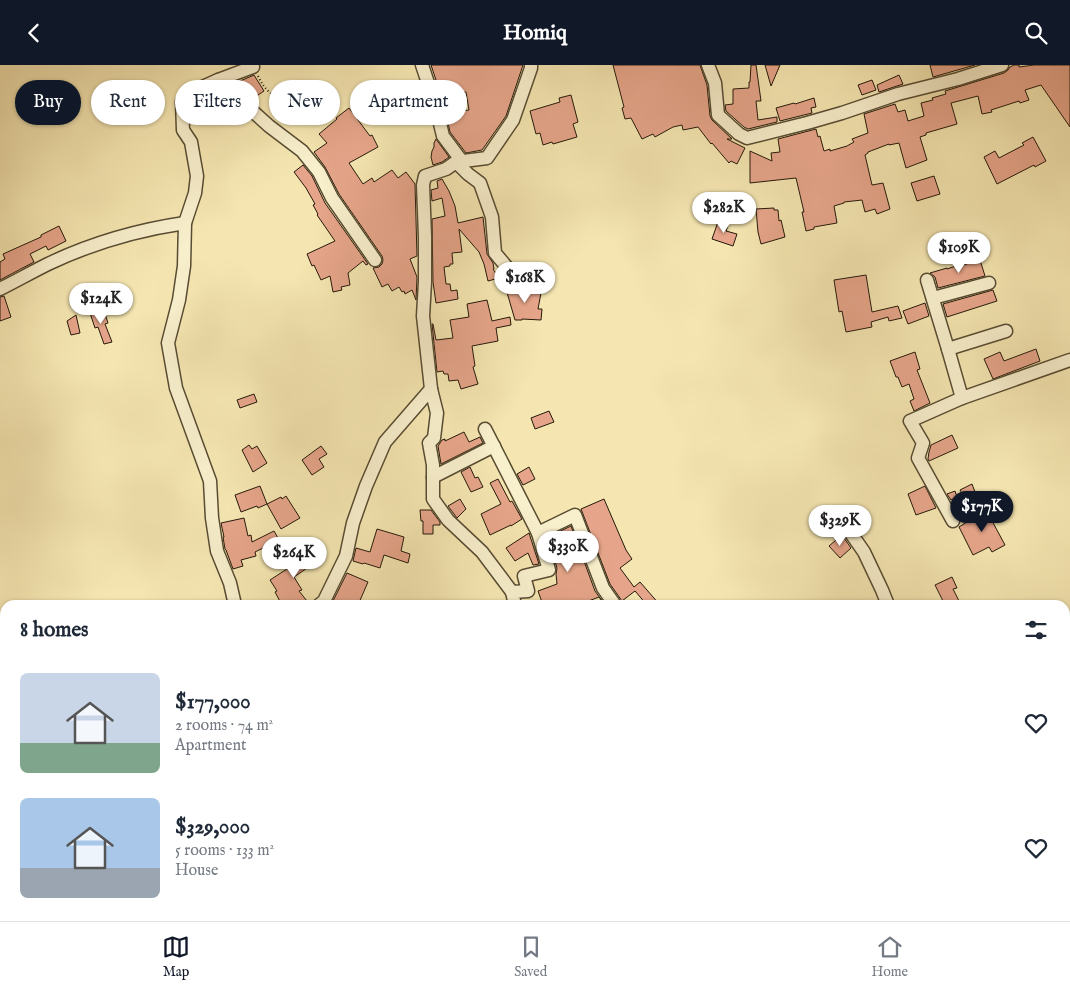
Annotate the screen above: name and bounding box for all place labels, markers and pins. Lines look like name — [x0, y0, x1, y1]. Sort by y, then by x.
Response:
pin: $282K — [689, 191, 759, 234]
pin: $109K — [924, 231, 994, 274]
pin: $168K — [490, 261, 560, 304]
pin: $124K — [66, 283, 136, 325]
pin: $177K — [947, 491, 1017, 533]
pin: $329K — [805, 505, 875, 547]
pin: $330K — [533, 531, 603, 573]
pin: $264K — [259, 537, 329, 579]

